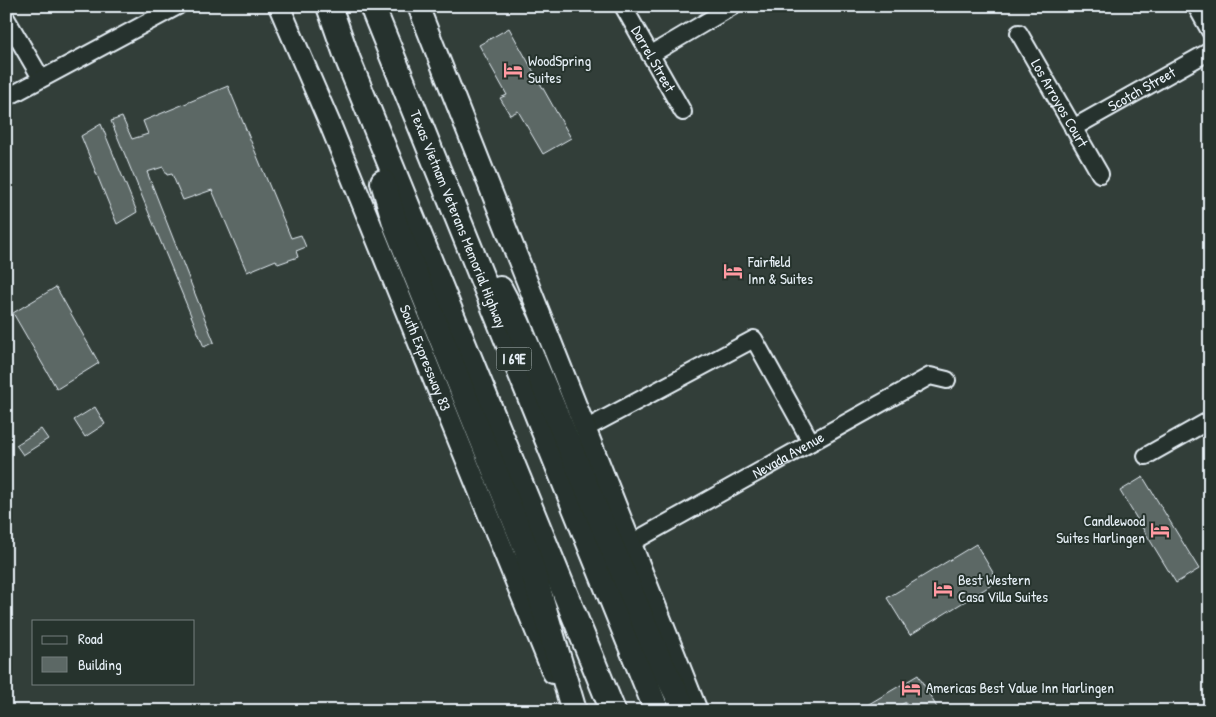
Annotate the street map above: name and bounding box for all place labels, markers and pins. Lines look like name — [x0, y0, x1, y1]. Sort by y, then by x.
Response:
place label: WoodSpring Suites — [528, 50, 591, 88]
hotel icon: WoodSpring Suites — [502, 59, 524, 81]
place label: Fairfield Inn & Suites — [747, 251, 813, 289]
hotel icon: Fairfield Inn & Suites — [722, 260, 744, 282]
place label: Candlewood Suites Harlingen — [1056, 510, 1145, 548]
hotel icon: Candlewood Suites Harlingen — [1149, 519, 1171, 541]
place label: Best Western Casa Villa Suites — [958, 569, 1048, 607]
hotel icon: Best Western Casa Villa Suites — [932, 578, 954, 600]
hotel icon: Americas Best Value Inn Harlingen — [900, 677, 922, 699]
place label: Americas Best Value Inn Harlingen — [926, 677, 1114, 698]

